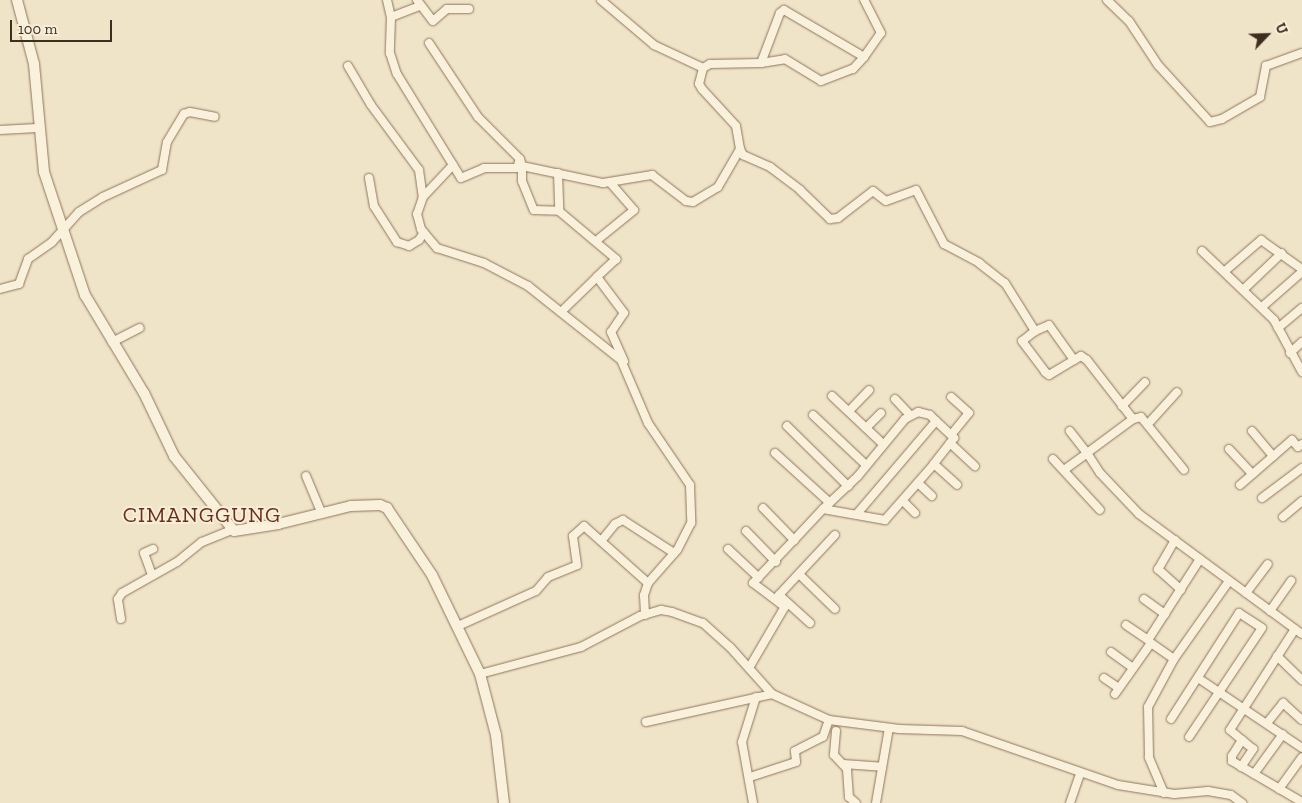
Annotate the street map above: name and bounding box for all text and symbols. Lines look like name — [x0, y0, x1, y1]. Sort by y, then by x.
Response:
scale bar — [12, 10, 115, 42]
north arrow — [1242, 10, 1292, 60]
text: 100 m — [18, 20, 57, 38]
text: U — [1271, 21, 1291, 37]
district label: CIMANGGUNG — [122, 502, 282, 528]

